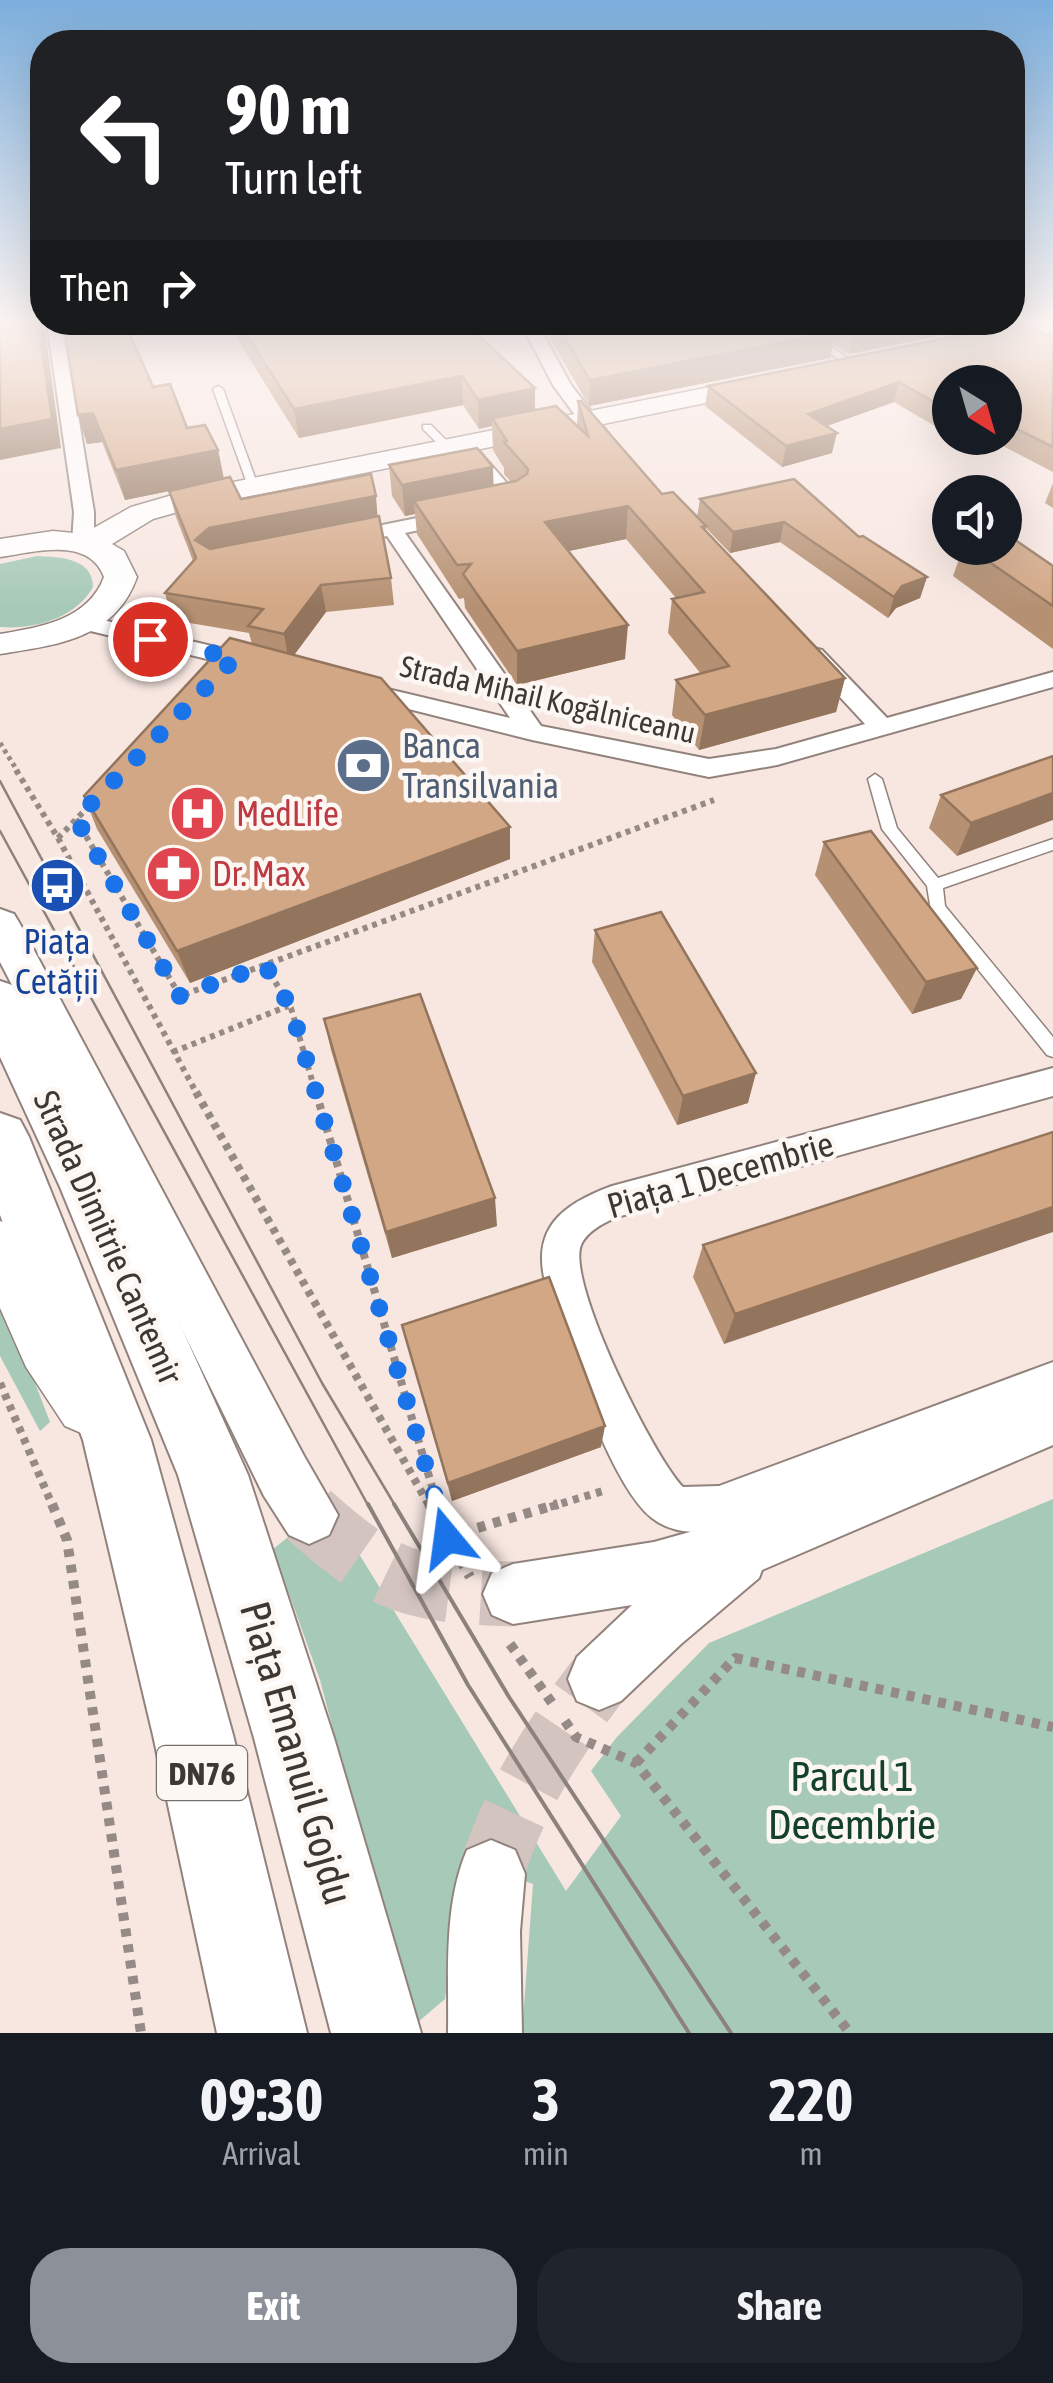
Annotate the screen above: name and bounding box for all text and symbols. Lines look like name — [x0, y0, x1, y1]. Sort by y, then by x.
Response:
text: 90 m — [225, 69, 351, 149]
icon: left — [60, 70, 190, 200]
text: Turn left — [225, 152, 363, 204]
icon: right — [150, 260, 205, 315]
text: Then — [60, 266, 130, 309]
north arrow — [932, 365, 1022, 455]
map controls — [932, 365, 1022, 565]
button: sound — [932, 475, 1022, 565]
pin — [108, 597, 193, 682]
icon: arrive — [123, 612, 178, 667]
street label: Strada Mihail Kogălniceanu — [397, 648, 699, 750]
place label: Banca Transilvania — [402, 725, 559, 805]
bank icon: Banca Transilvania — [333, 735, 393, 795]
hospital icon: MedLife — [167, 783, 227, 843]
place label: MedLife — [236, 793, 339, 833]
pharmacy icon: Dr. Max — [143, 843, 203, 903]
place label: Dr. Max — [212, 853, 305, 893]
bus stop icon: Piața Cetății — [27, 855, 87, 915]
place label: Piața Cetății — [15, 921, 99, 1002]
street label: Strada Dimitrie Cantemir — [26, 1084, 192, 1390]
street label: Piața 1 Decembrie — [602, 1123, 838, 1226]
position arrow — [395, 1486, 499, 1590]
street label: Piața Emanuil Gojdu — [231, 1596, 363, 1910]
road number: DN76 — [157, 1746, 247, 1800]
park label: Parcul 1 Decembrie — [768, 1752, 936, 1848]
text: 09:30 — [200, 2065, 323, 2134]
text: 3 — [532, 2065, 560, 2134]
text: 220 — [769, 2065, 853, 2134]
text: Arrival — [222, 2135, 301, 2172]
text: min — [523, 2135, 569, 2172]
text: m — [799, 2135, 822, 2172]
button: Exit — [30, 2248, 517, 2363]
button: Share — [537, 2248, 1023, 2363]

